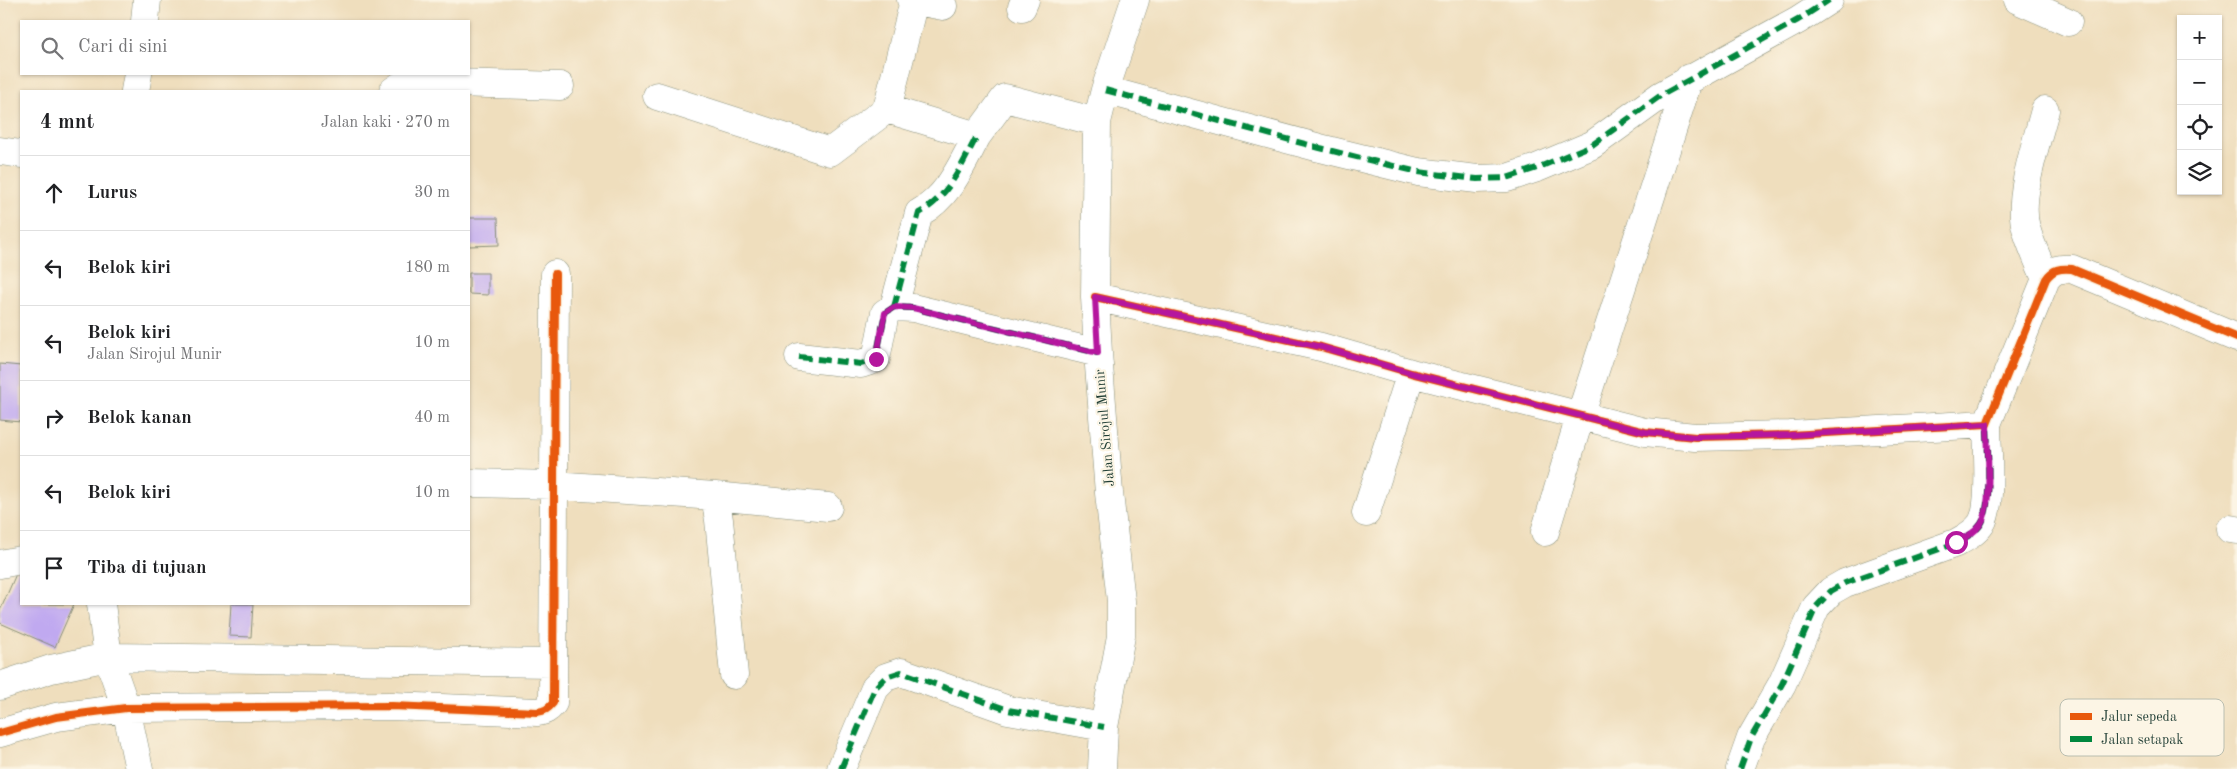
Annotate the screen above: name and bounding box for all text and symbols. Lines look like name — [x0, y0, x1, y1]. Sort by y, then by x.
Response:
map controls — [2177, 15, 2222, 195]
button: + — [2177, 15, 2222, 60]
search box — [20, 20, 470, 75]
icon: search — [38, 34, 66, 62]
text: Cari di sini — [78, 38, 168, 57]
button: − — [2177, 60, 2222, 105]
button: locate — [2177, 105, 2222, 150]
text: 4 mnt — [40, 112, 94, 133]
text: Jalan kaki · 270 m — [321, 115, 450, 131]
button: layers — [2177, 150, 2222, 195]
icon: ahead — [40, 179, 68, 207]
text: Lurus — [87, 184, 137, 203]
text: 30 m — [414, 185, 450, 201]
icon: left — [40, 254, 68, 282]
text: Belok kiri — [87, 259, 171, 278]
text: 180 m — [405, 260, 450, 276]
text: Belok kiri — [87, 324, 171, 343]
icon: left — [40, 329, 68, 357]
text: 10 m — [414, 335, 450, 351]
text: Jalan Sirojul Munir — [87, 347, 222, 363]
route end — [865, 348, 888, 371]
street label: Jalan Sirojul Munir — [1093, 368, 1117, 487]
icon: right — [40, 404, 68, 432]
text: Belok kanan — [87, 409, 192, 428]
text: 40 m — [414, 410, 450, 426]
icon: left — [40, 479, 68, 507]
text: Belok kiri — [87, 484, 171, 503]
text: 10 m — [414, 485, 450, 501]
route start — [1945, 531, 1968, 554]
icon: arrive — [40, 554, 68, 582]
text: Tiba di tujuan — [87, 559, 207, 578]
legend — [2060, 699, 2224, 756]
text: Jalur sepeda — [2101, 710, 2177, 724]
text: Jalan setapak — [2101, 733, 2183, 747]

